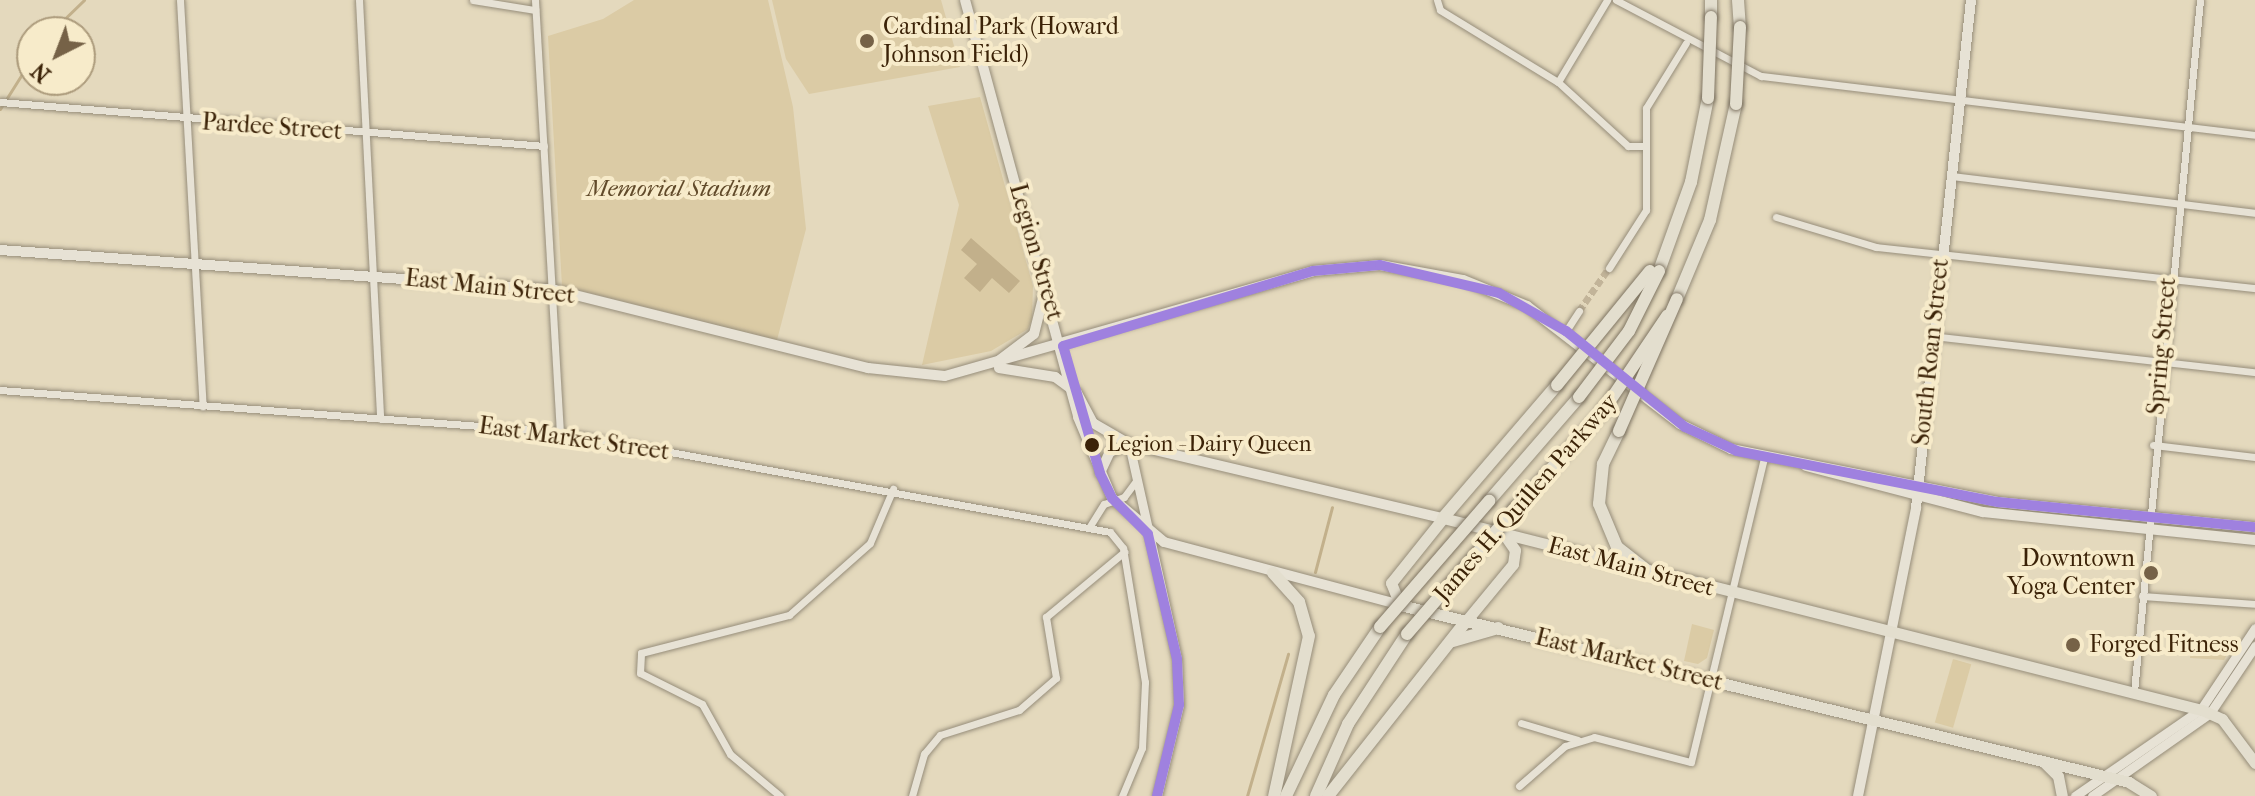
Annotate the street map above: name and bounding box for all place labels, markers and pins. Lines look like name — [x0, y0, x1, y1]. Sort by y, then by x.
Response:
place label: Cardinal Park (Howard Johnson Field) — [883, 13, 1119, 69]
marker: Cardinal Park (Howard Johnson Field) — [858, 32, 876, 50]
place label: Legion - Dairy Queen — [1107, 432, 1311, 458]
marker: Legion - Dairy Queen — [1084, 437, 1100, 453]
place label: Downtown Yoga Center — [2007, 545, 2135, 601]
marker: Downtown Yoga Center — [2142, 564, 2160, 582]
place label: Forged Fitness — [2089, 631, 2239, 659]
marker: Forged Fitness — [2064, 636, 2082, 654]

